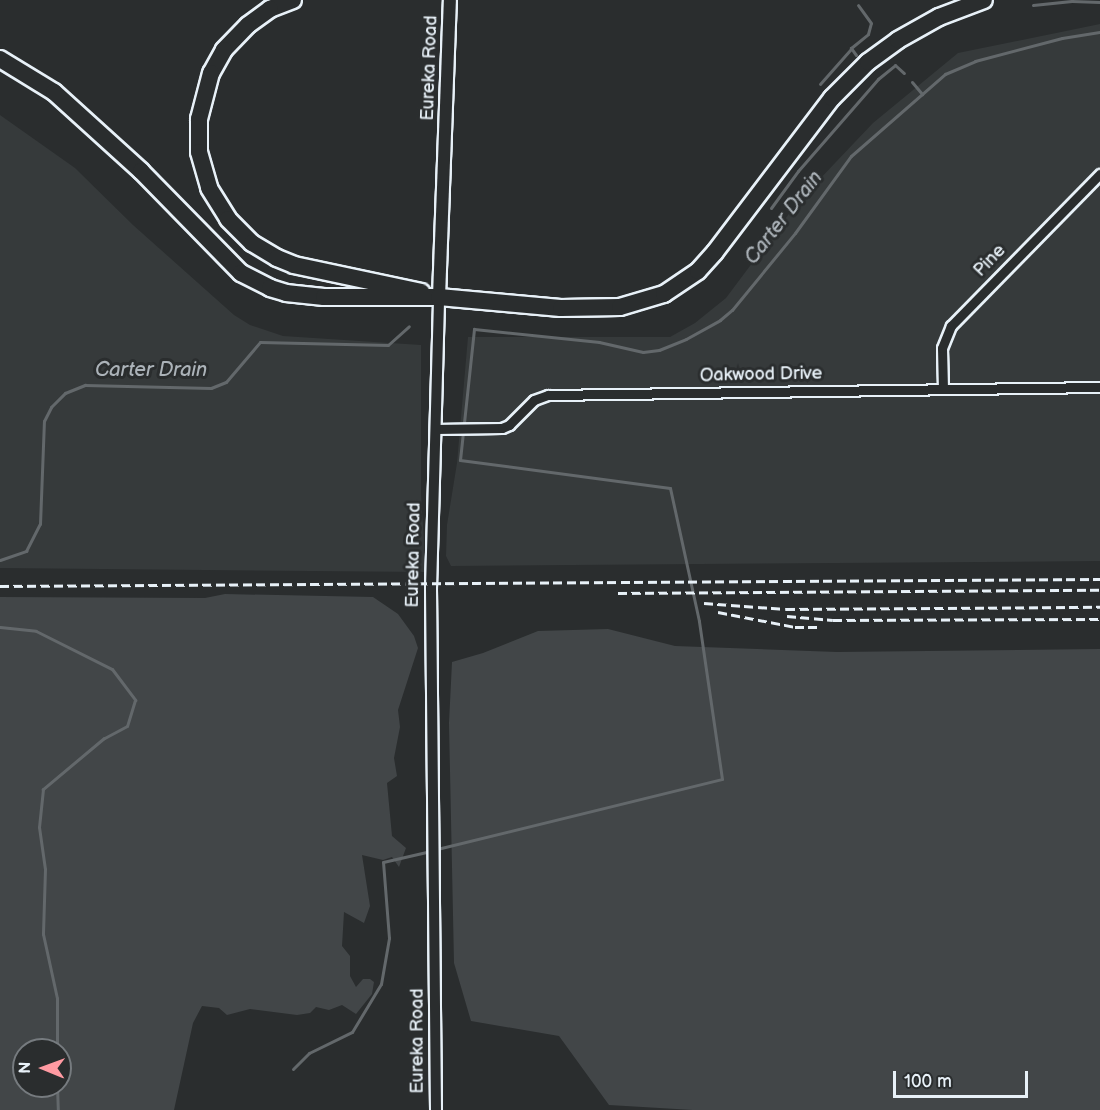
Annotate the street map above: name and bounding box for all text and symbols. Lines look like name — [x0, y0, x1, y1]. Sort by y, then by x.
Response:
street label: Eureka Road — [417, 15, 443, 121]
water label: Carter Drain — [740, 166, 828, 270]
street label: Pine — [970, 240, 1010, 282]
water label: Carter Drain — [95, 358, 207, 382]
street label: Oakwood Drive — [700, 363, 822, 387]
street label: Eureka Road — [402, 502, 426, 608]
street label: Eureka Road — [407, 988, 429, 1094]
north arrow — [12, 1038, 72, 1098]
scale bar — [896, 1059, 1031, 1097]
text: N — [16, 1062, 35, 1074]
text: 100 m — [904, 1071, 952, 1092]

